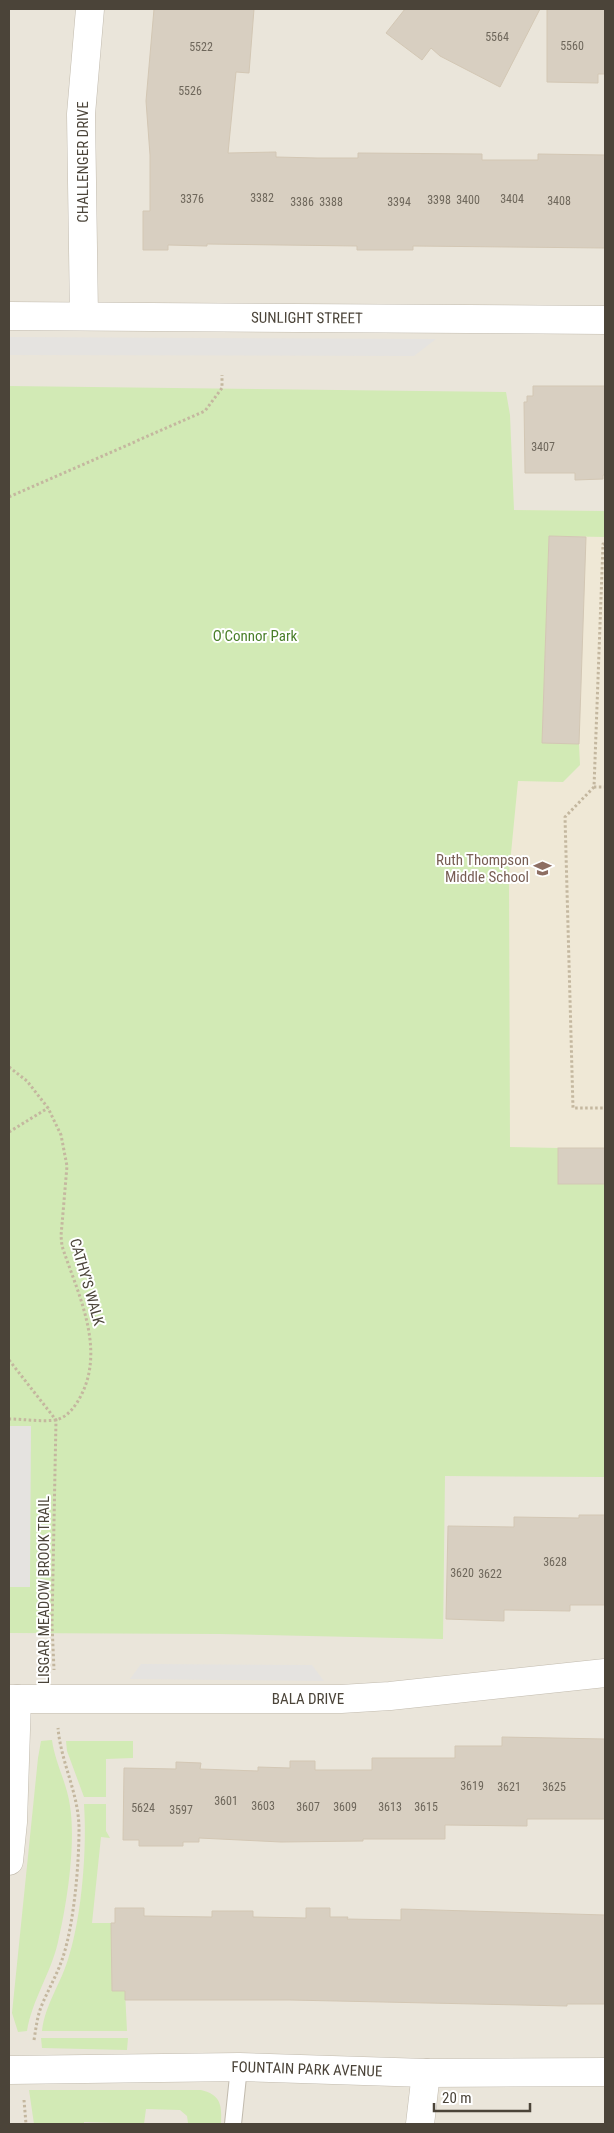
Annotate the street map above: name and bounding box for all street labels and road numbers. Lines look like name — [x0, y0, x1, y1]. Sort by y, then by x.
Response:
street label: CHALLENGER DRIVE — [74, 101, 92, 223]
street label: SUNLIGHT STREET — [251, 309, 363, 327]
street label: CATHY'S WALK — [66, 1236, 108, 1328]
street label: LISGAR MEADOW BROOK TRAIL — [35, 1496, 53, 1684]
street label: BALA DRIVE — [272, 1690, 344, 1708]
street label: FOUNTAIN PARK AVENUE — [231, 2058, 383, 2081]

